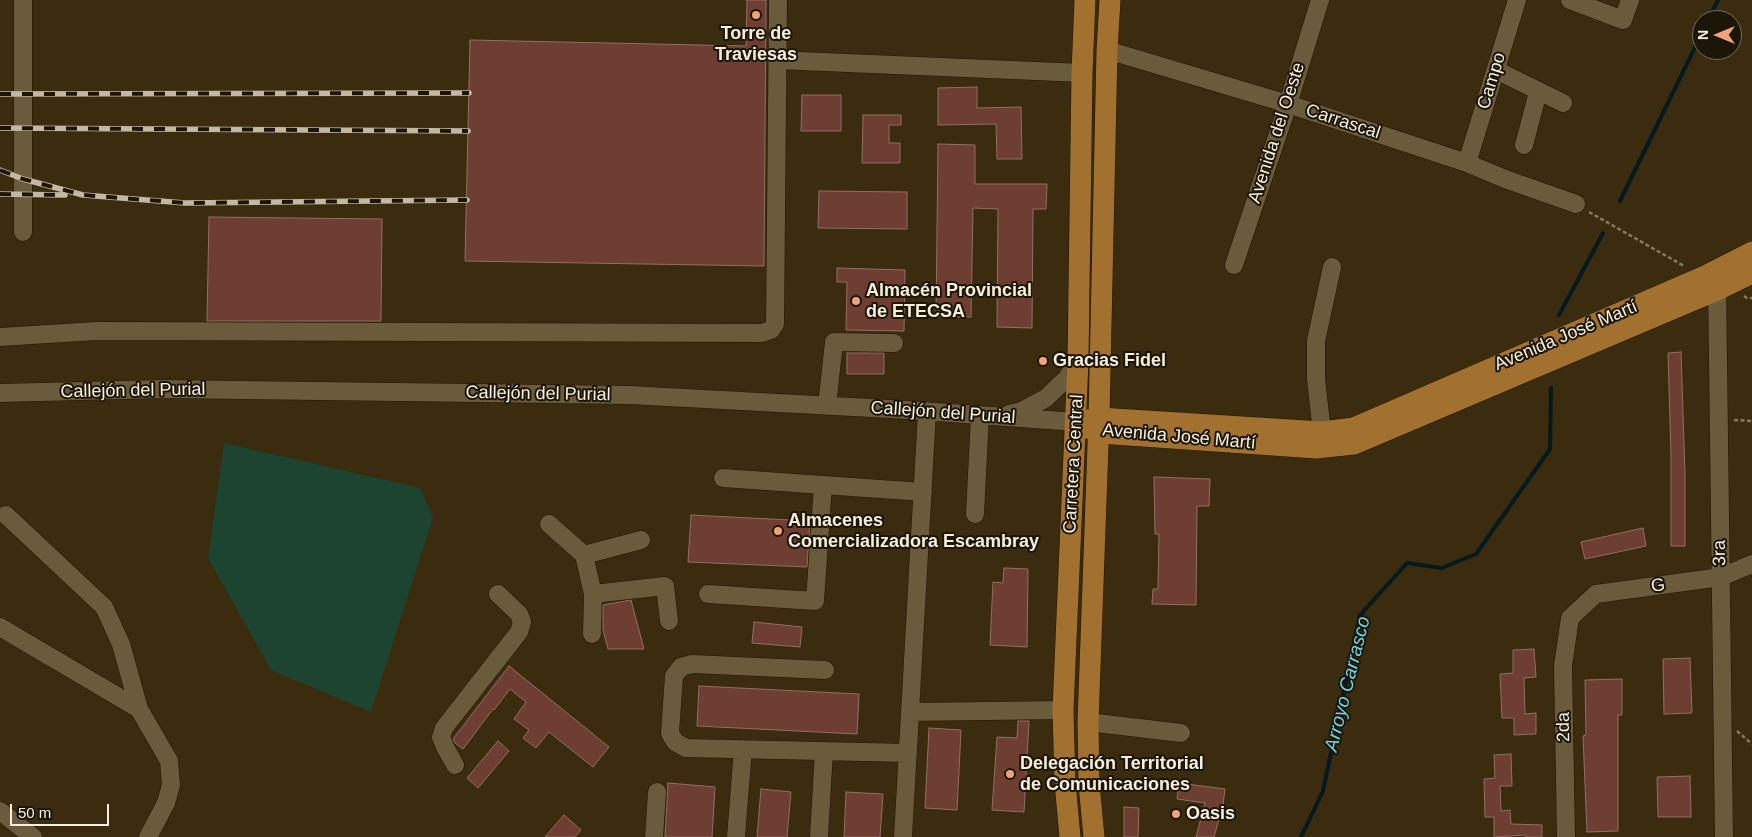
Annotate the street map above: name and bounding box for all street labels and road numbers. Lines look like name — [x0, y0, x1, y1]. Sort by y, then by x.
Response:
street label: Campo — [1473, 50, 1511, 112]
street label: Avenida del Oeste — [1244, 60, 1310, 206]
street label: Carrascal — [1303, 100, 1383, 144]
street label: Avenida José Martí — [1491, 296, 1641, 376]
street label: Callejón del Purial — [60, 379, 206, 403]
street label: Callejón del Purial — [465, 382, 611, 406]
street label: Carretera Central — [1060, 394, 1088, 534]
street label: Callejón del Purial — [870, 397, 1016, 429]
street label: Avenida José Martí — [1101, 420, 1257, 454]
street label: 3ra — [1709, 540, 1731, 566]
street label: G — [1650, 574, 1666, 598]
street label: 2da — [1553, 712, 1575, 742]

